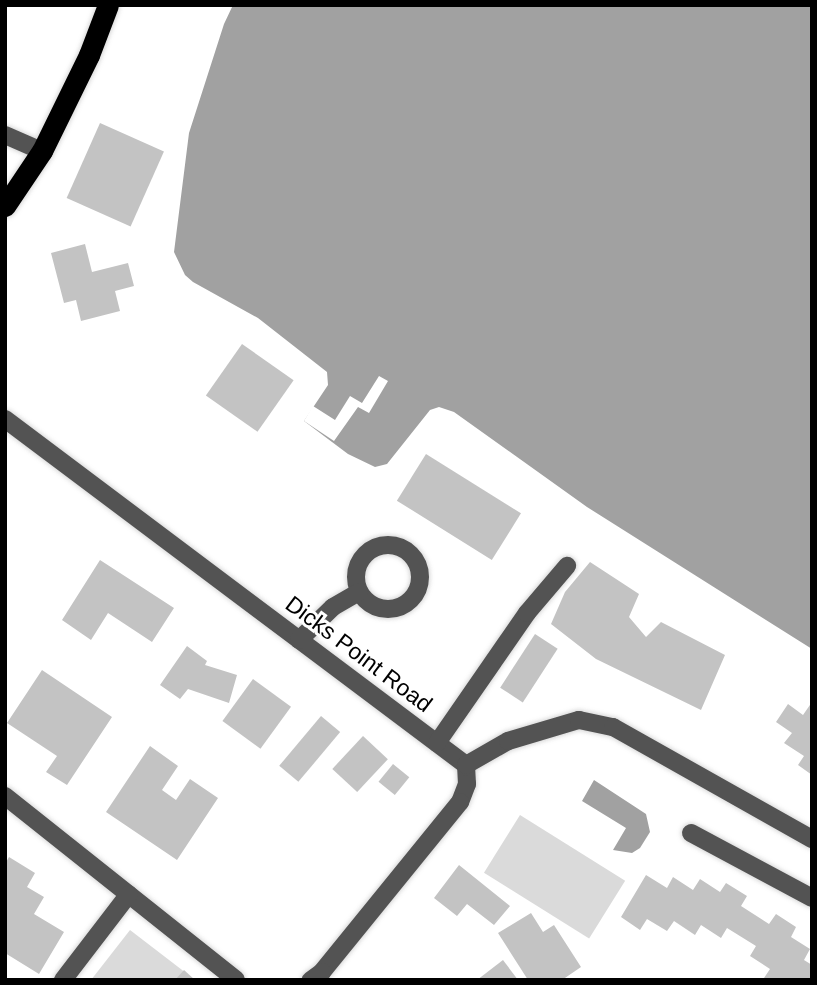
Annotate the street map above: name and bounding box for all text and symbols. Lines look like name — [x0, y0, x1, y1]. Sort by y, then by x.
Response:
street label: Dicks Point Road — [280, 590, 438, 718]

